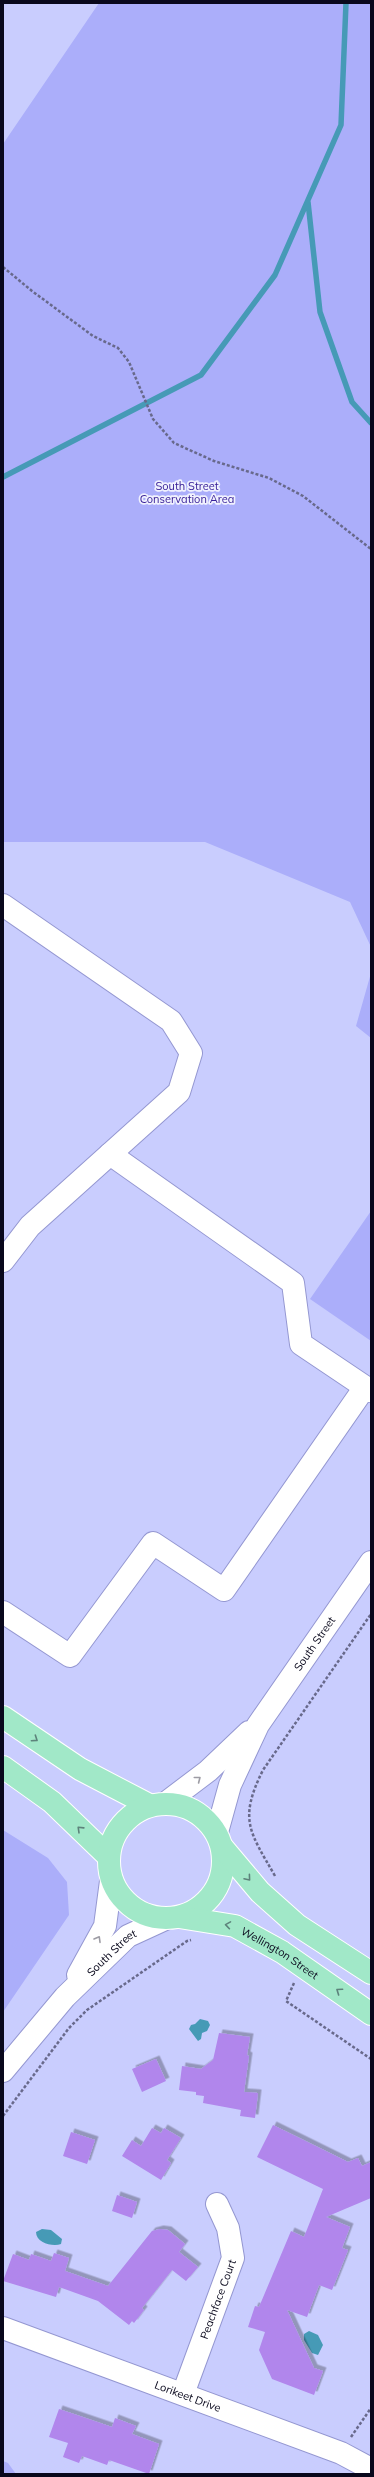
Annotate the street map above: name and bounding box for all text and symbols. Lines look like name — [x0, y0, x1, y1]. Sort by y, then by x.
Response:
park label: South Street Conservation Area — [140, 479, 234, 506]
street label: South Street — [291, 1614, 338, 1674]
one-way arrow — [31, 1734, 38, 1742]
one-way arrow — [194, 1776, 201, 1783]
one-way arrow — [77, 1826, 85, 1834]
one-way arrow — [243, 1874, 250, 1881]
one-way arrow — [225, 1921, 231, 1930]
street label: Wellington Street — [239, 1924, 321, 1982]
street label: South Street — [84, 1926, 139, 1979]
one-way arrow — [94, 1936, 101, 1943]
one-way arrow — [336, 1988, 343, 1996]
street label: Peachface Court — [197, 2257, 239, 2341]
street label: Lorikeet Drive — [153, 2378, 223, 2415]

